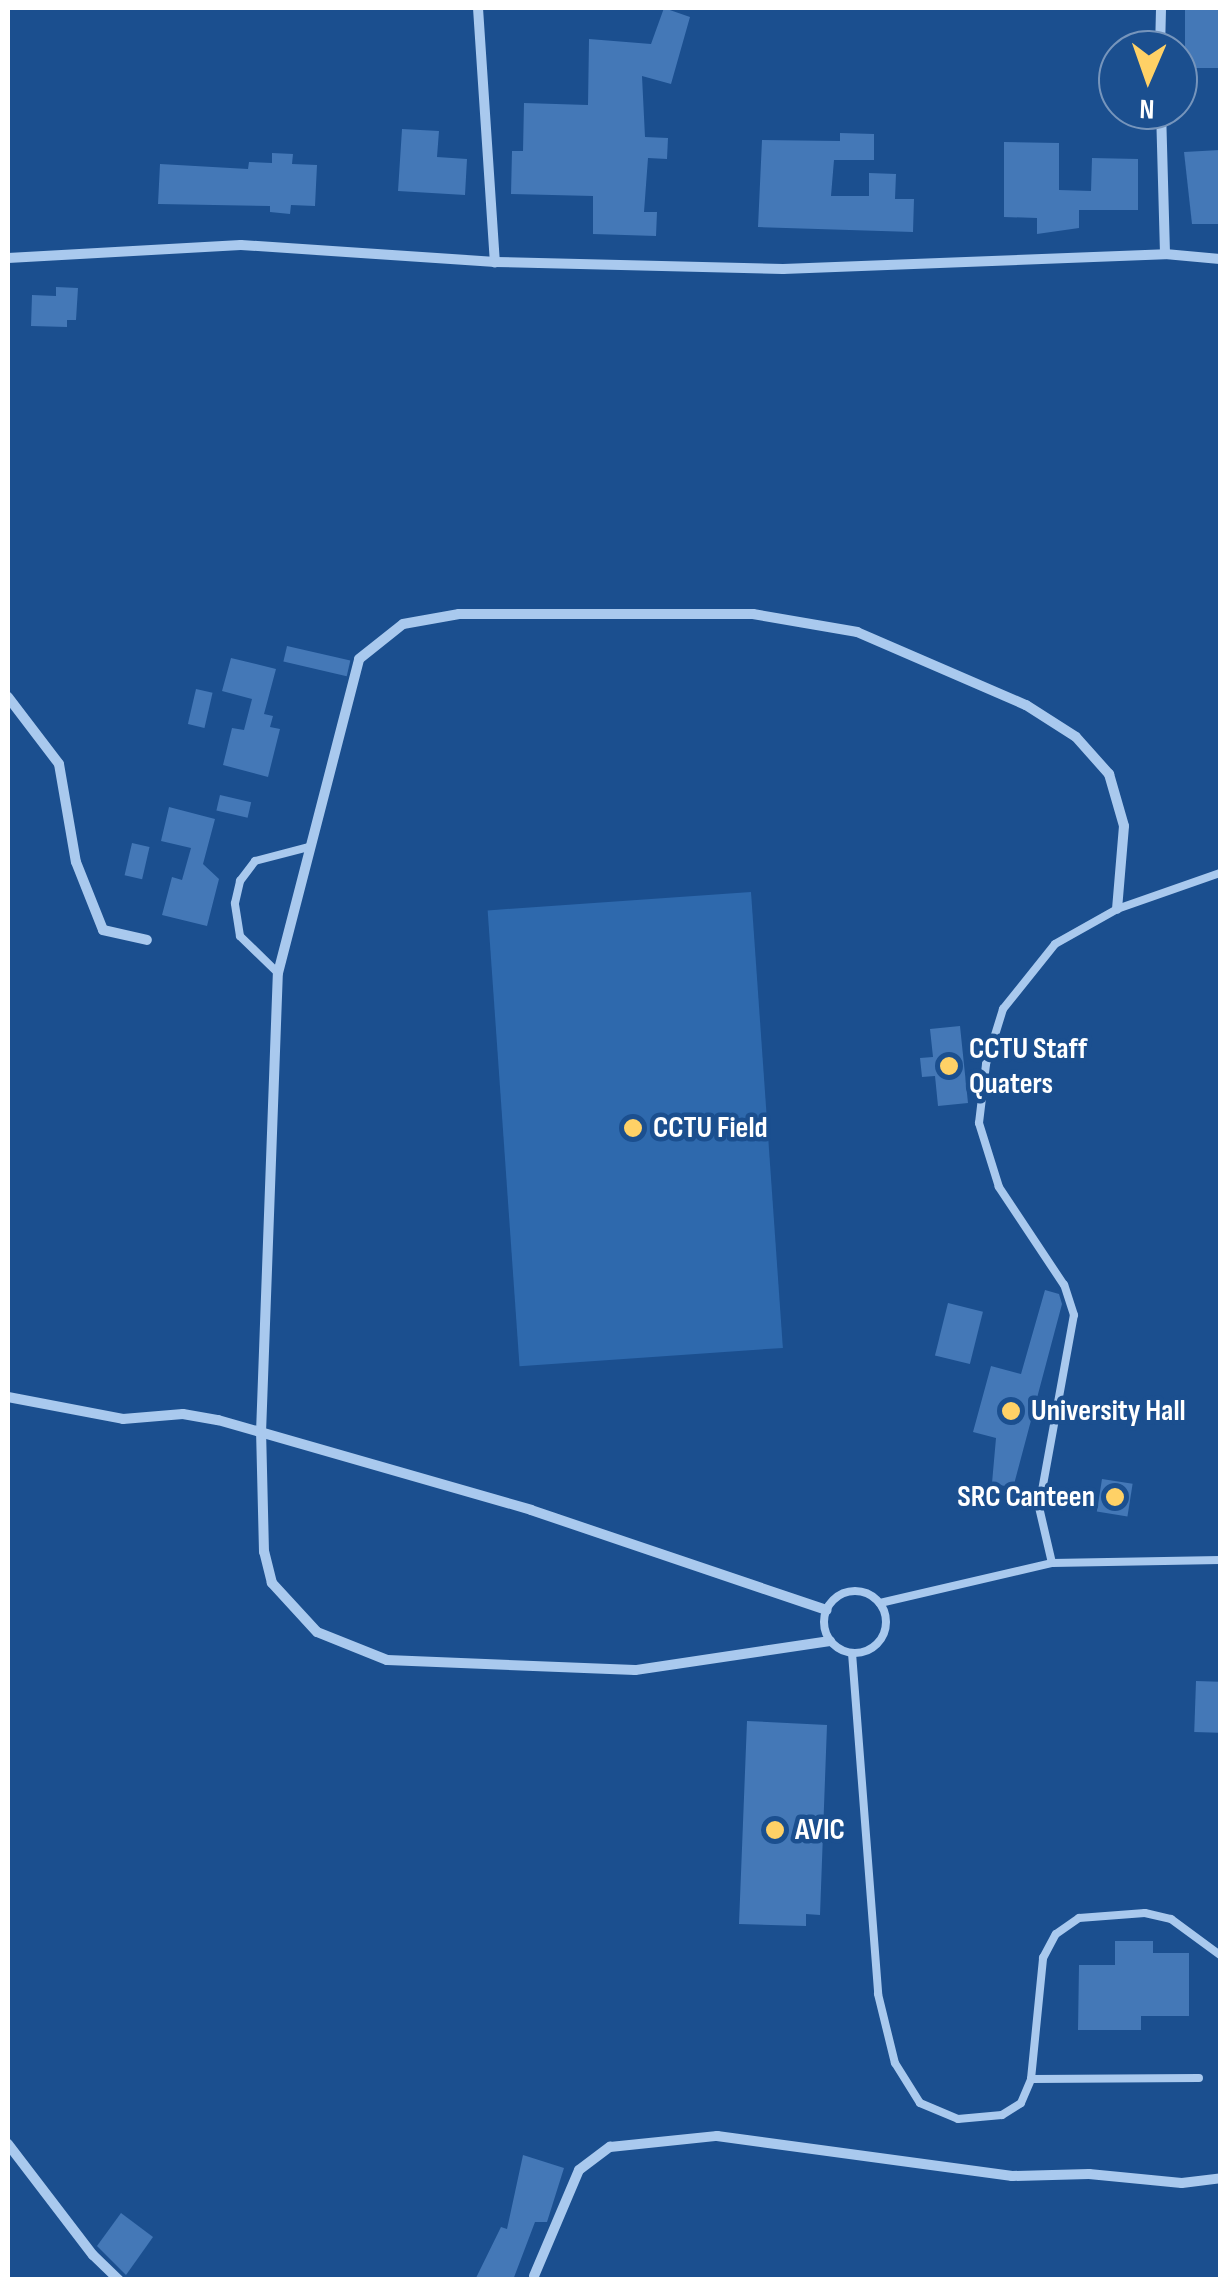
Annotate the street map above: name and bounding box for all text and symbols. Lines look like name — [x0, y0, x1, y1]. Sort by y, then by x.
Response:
north arrow — [1098, 30, 1198, 130]
text: N — [1139, 92, 1155, 125]
place label: CCTU Staff Quaters — [969, 1031, 1087, 1102]
marker: CCTU Staff Quaters — [938, 1055, 960, 1077]
place label: CCTU Field — [653, 1110, 768, 1146]
marker: CCTU Field — [622, 1117, 644, 1139]
place label: University Hall — [1031, 1393, 1186, 1429]
marker: University Hall — [1000, 1400, 1022, 1422]
place label: SRC Canteen — [957, 1479, 1095, 1515]
marker: SRC Canteen — [1104, 1486, 1126, 1508]
place label: AVIC — [795, 1812, 845, 1848]
marker: AVIC — [764, 1819, 786, 1841]

